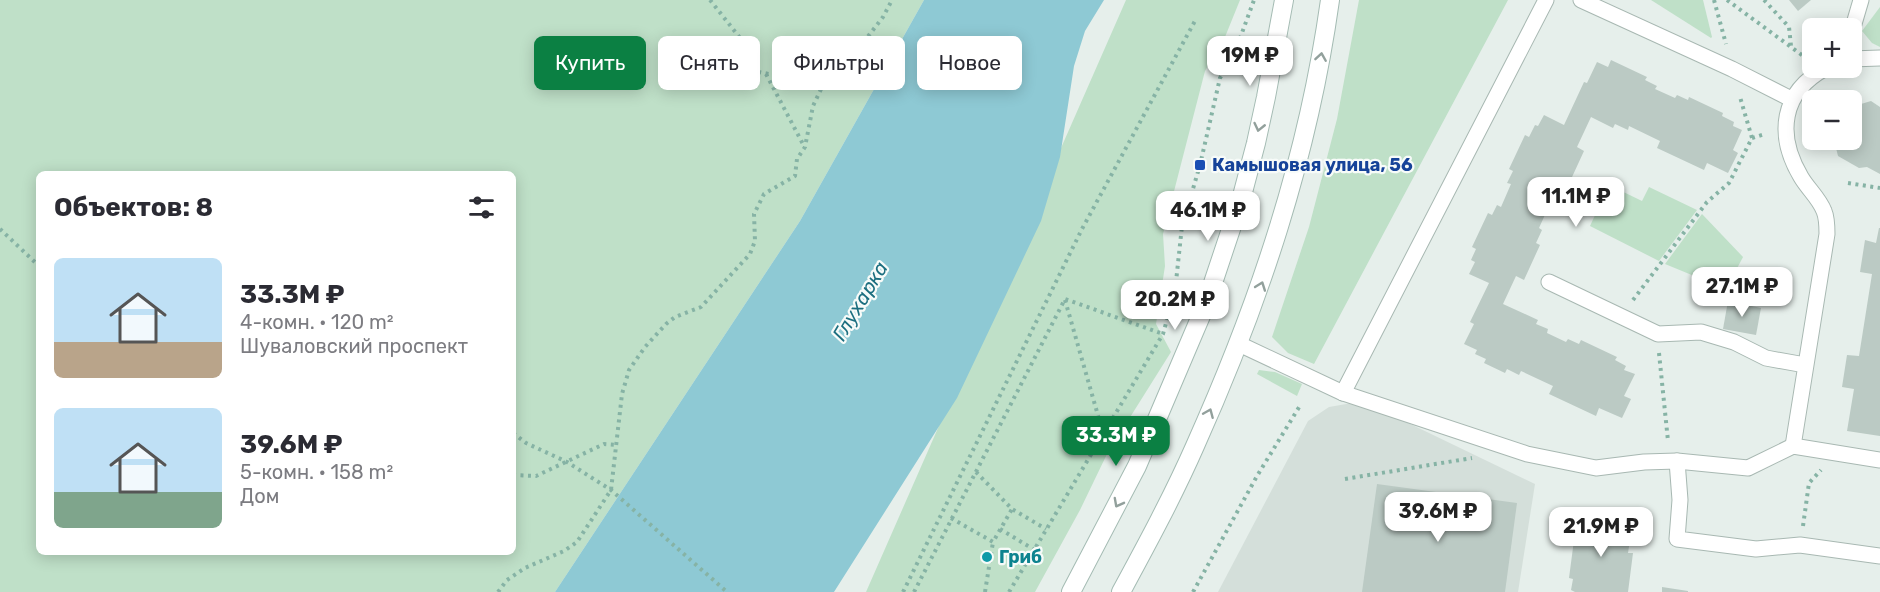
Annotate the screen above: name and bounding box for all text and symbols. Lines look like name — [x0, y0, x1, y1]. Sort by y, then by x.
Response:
map controls — [1802, 18, 1862, 150]
button: + — [1802, 18, 1862, 78]
chip: Купить — [534, 36, 646, 90]
chip: Снять — [658, 36, 760, 90]
chip: Фильтры — [772, 36, 905, 90]
chip: Новое — [917, 36, 1022, 90]
pin: 19M ₽ — [1208, 36, 1292, 87]
text: 19M ₽ — [1221, 43, 1279, 67]
one-way arrow — [1314, 53, 1326, 62]
button: − — [1802, 90, 1862, 150]
one-way arrow — [1254, 122, 1267, 132]
place label: Камышовая улица, 56 — [1212, 154, 1413, 176]
marker: Камышовая улица, 56 — [1193, 158, 1207, 172]
pin: 11.1M ₽ — [1521, 177, 1631, 228]
text: 11.1M ₽ — [1541, 184, 1611, 208]
icon: filters — [465, 191, 498, 224]
pin: 46.1M ₽ — [1153, 191, 1263, 242]
text: Объектов: 8 — [54, 192, 213, 223]
text: 46.1M ₽ — [1170, 198, 1246, 222]
water label: Глухарка — [827, 257, 893, 345]
pin: 27.1M ₽ — [1687, 267, 1797, 318]
text: 27.1M ₽ — [1706, 274, 1778, 298]
text: 33.3M ₽ — [240, 279, 345, 310]
pin: 20.2M ₽ — [1120, 280, 1230, 331]
one-way arrow — [1253, 281, 1266, 292]
icon: home — [102, 282, 174, 354]
text: 20.2M ₽ — [1135, 287, 1215, 311]
text: 4-комн. · 120 m² — [240, 310, 394, 334]
text: Шуваловский проспект — [240, 334, 468, 358]
one-way arrow — [1202, 408, 1214, 419]
pin: 33.3M ₽ — [1061, 416, 1171, 467]
text: 33.3M ₽ — [1076, 423, 1156, 447]
text: 39.6M ₽ — [240, 429, 342, 460]
icon: home — [102, 432, 174, 504]
text: 5-комн. · 158 m² — [240, 460, 393, 484]
text: Дом — [240, 484, 279, 508]
pin: 39.6M ₽ — [1383, 492, 1493, 543]
one-way arrow — [1114, 497, 1125, 507]
text: 39.6M ₽ — [1399, 499, 1477, 523]
pin: 21.9M ₽ — [1546, 507, 1656, 558]
text: 21.9M ₽ — [1563, 514, 1639, 538]
place label: Гриб — [999, 546, 1042, 568]
marker: Гриб — [980, 550, 994, 564]

